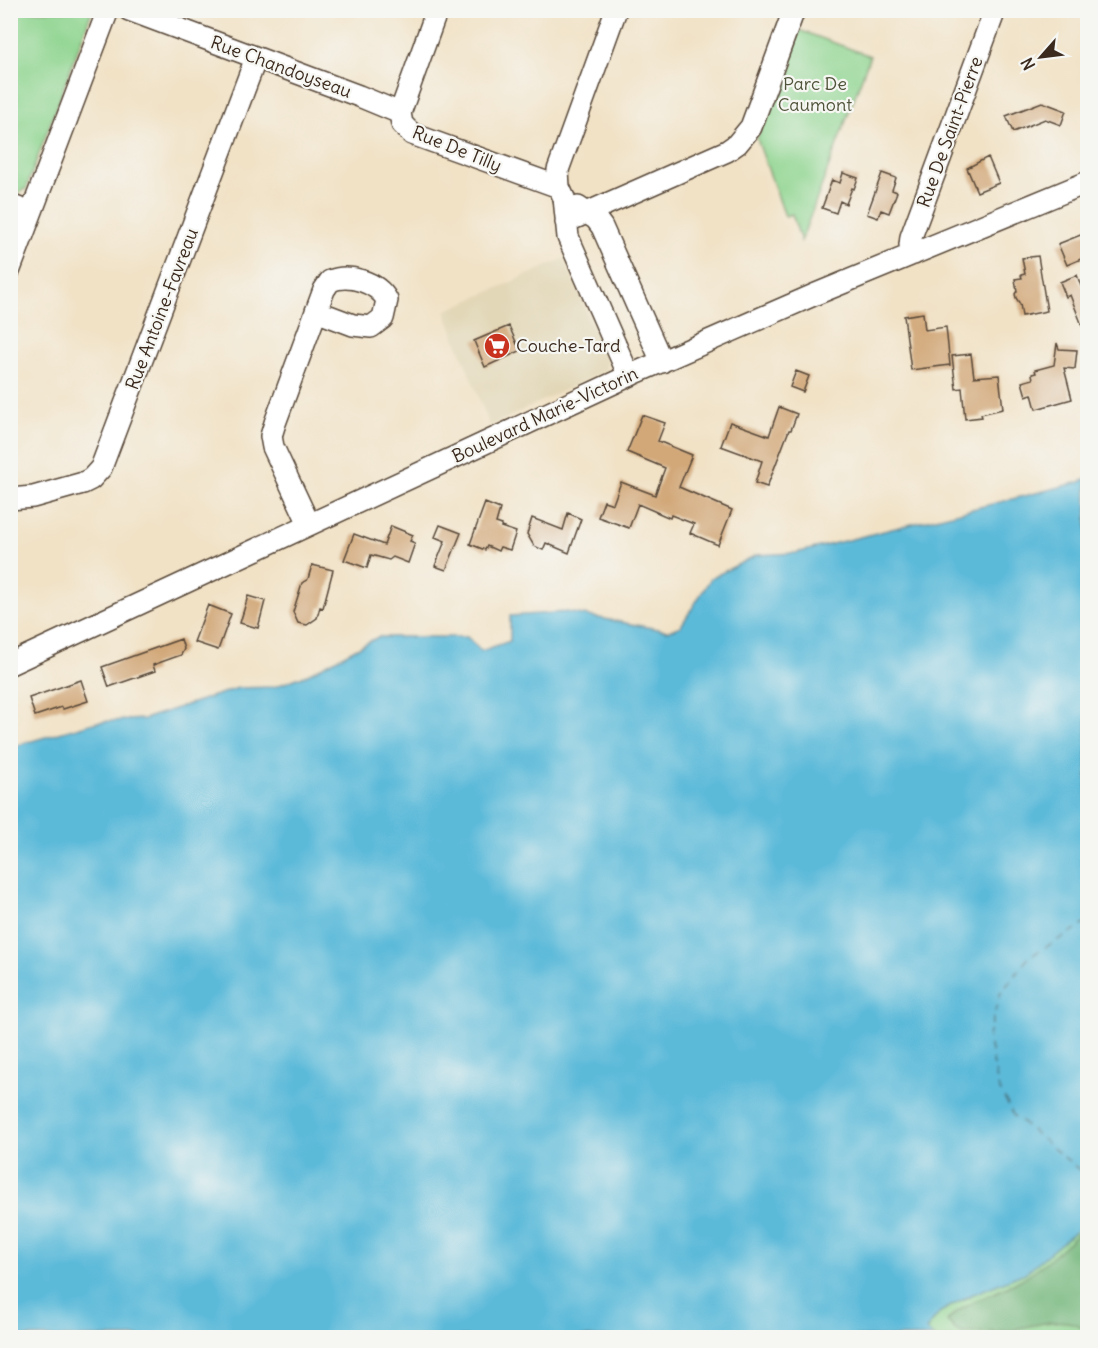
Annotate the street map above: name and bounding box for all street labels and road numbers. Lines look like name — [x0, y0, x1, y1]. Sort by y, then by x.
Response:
street label: Rue Chandoyseau — [208, 30, 355, 103]
street label: Rue De Saint-Pierre — [912, 53, 988, 210]
street label: Rue De Tilly — [409, 120, 505, 177]
street label: Rue Antoine-Favreau — [120, 225, 203, 393]
street label: Boulevard Marie-Victorin — [448, 361, 641, 468]

